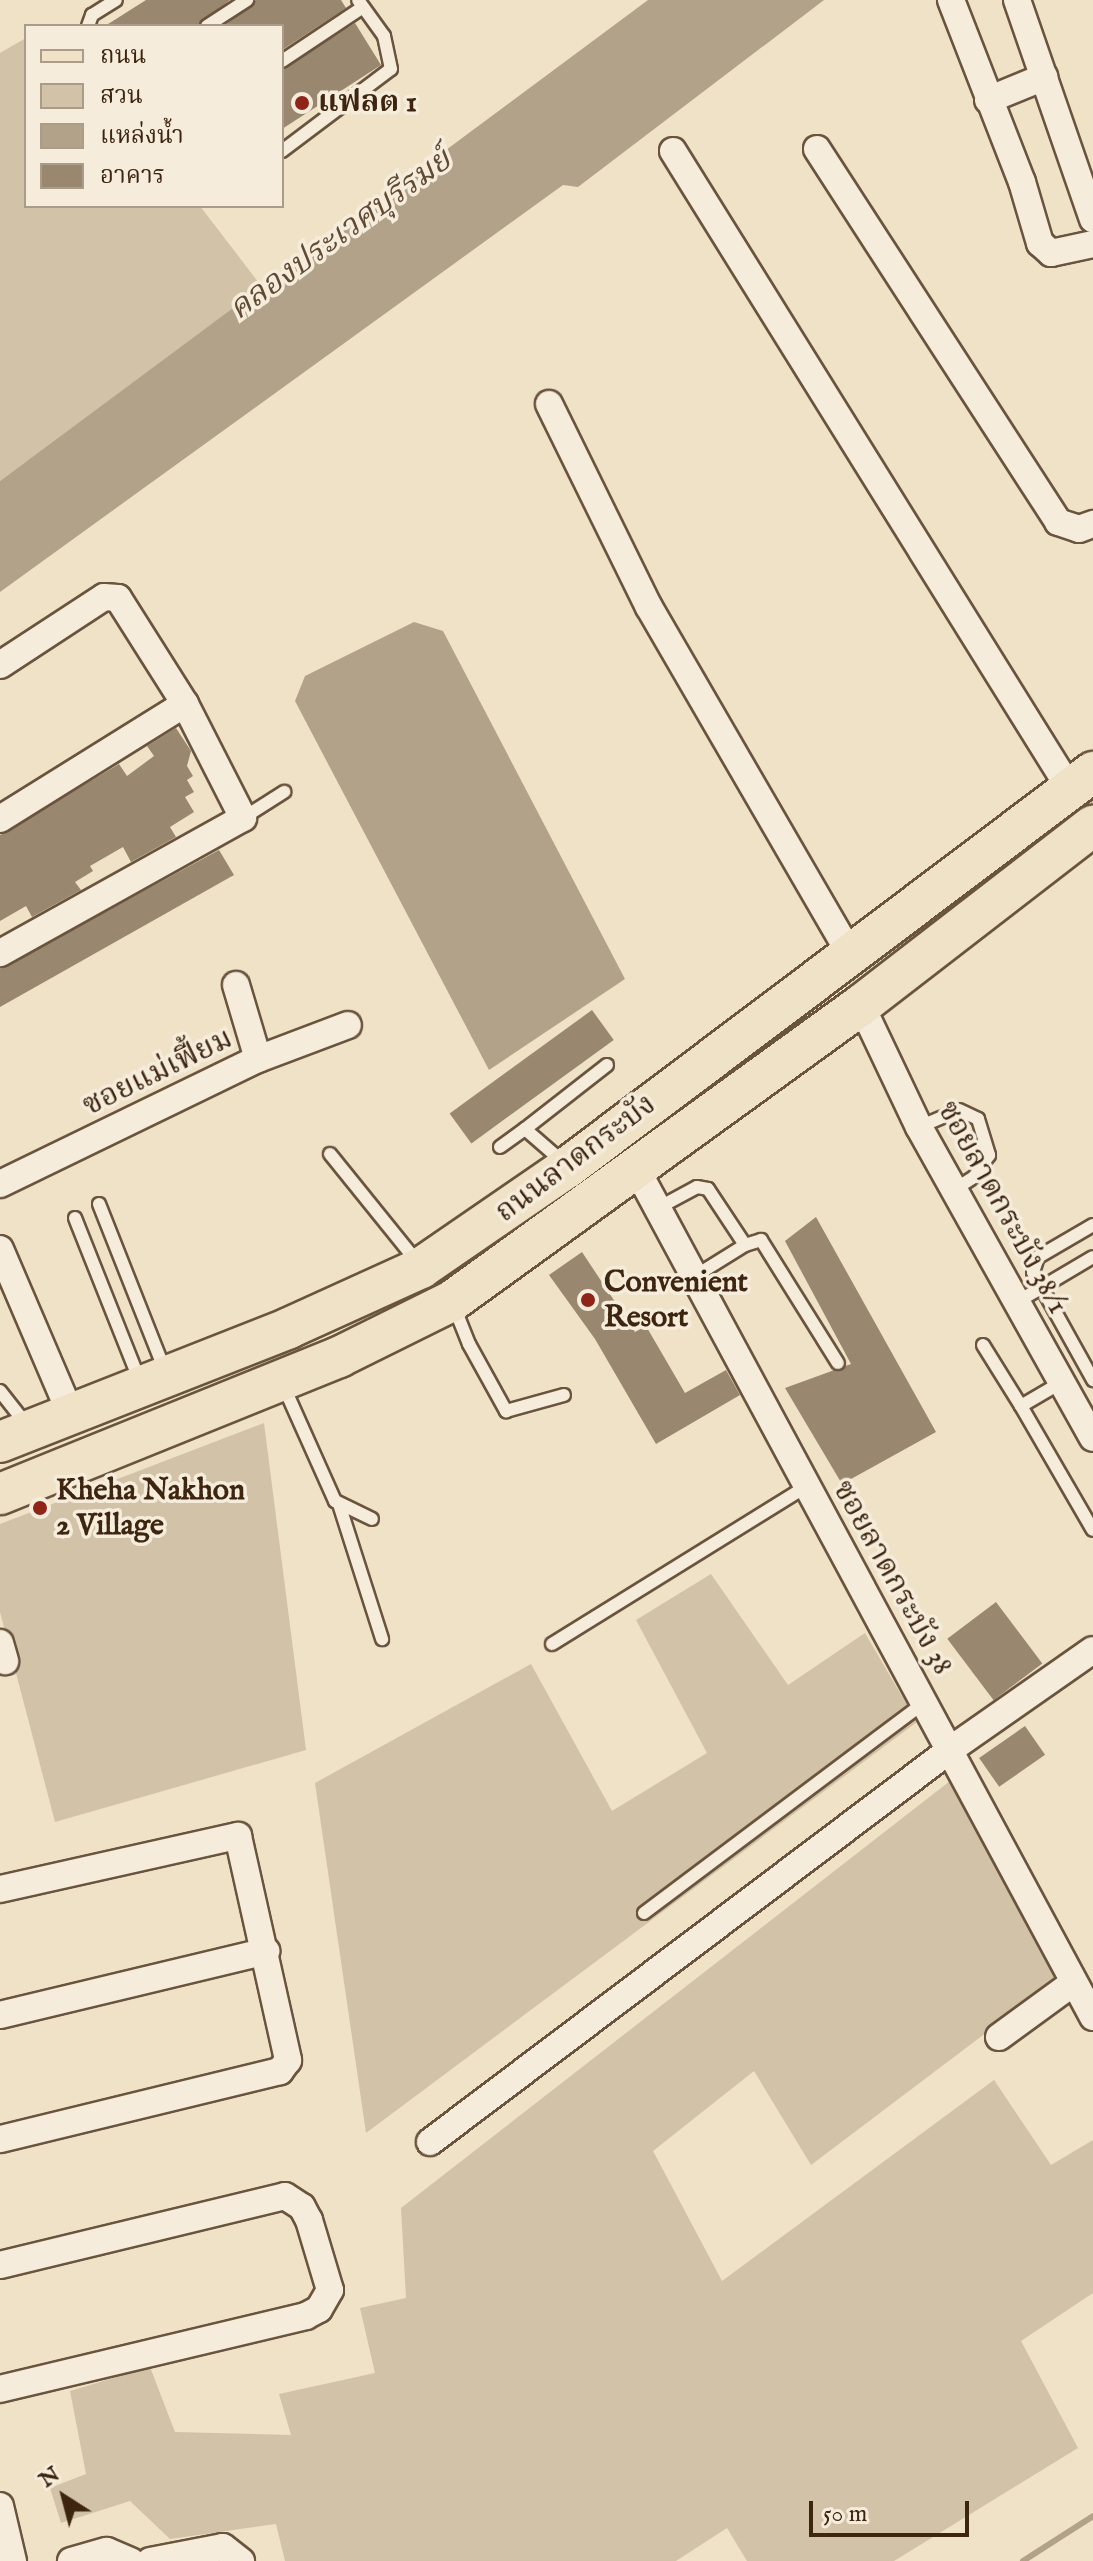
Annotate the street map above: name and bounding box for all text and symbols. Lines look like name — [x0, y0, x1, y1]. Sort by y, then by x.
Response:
legend — [24, 24, 284, 208]
text: ถนน — [100, 41, 146, 72]
text: สวน — [100, 81, 143, 112]
place label: แฟลต 1 — [318, 85, 417, 121]
marker: แฟลต 1 — [293, 94, 311, 112]
text: แหล่งน้ำ — [100, 121, 184, 152]
water label: คลองประเวศบุรีรมย์ — [222, 142, 460, 330]
text: อาคาร — [100, 161, 165, 192]
street label: ซอยแม่เฟี้ยม — [77, 1021, 239, 1125]
street label: ถนนลาดกระบัง — [489, 1087, 663, 1231]
street label: ซอยลาดกระบัง 38/1 — [929, 1095, 1075, 1321]
place label: Convenient Resort — [604, 1265, 748, 1336]
marker: Convenient Resort — [579, 1291, 597, 1309]
place label: Kheha Nakhon 2 Village — [56, 1473, 245, 1544]
street label: ซอยลาดกระบัง 38 — [824, 1475, 960, 1681]
marker: Kheha Nakhon 2 Village — [31, 1499, 49, 1517]
north arrow — [24, 2457, 104, 2537]
text: N — [34, 2461, 66, 2495]
scale bar — [813, 2485, 973, 2535]
text: 50 m — [823, 2499, 867, 2530]

